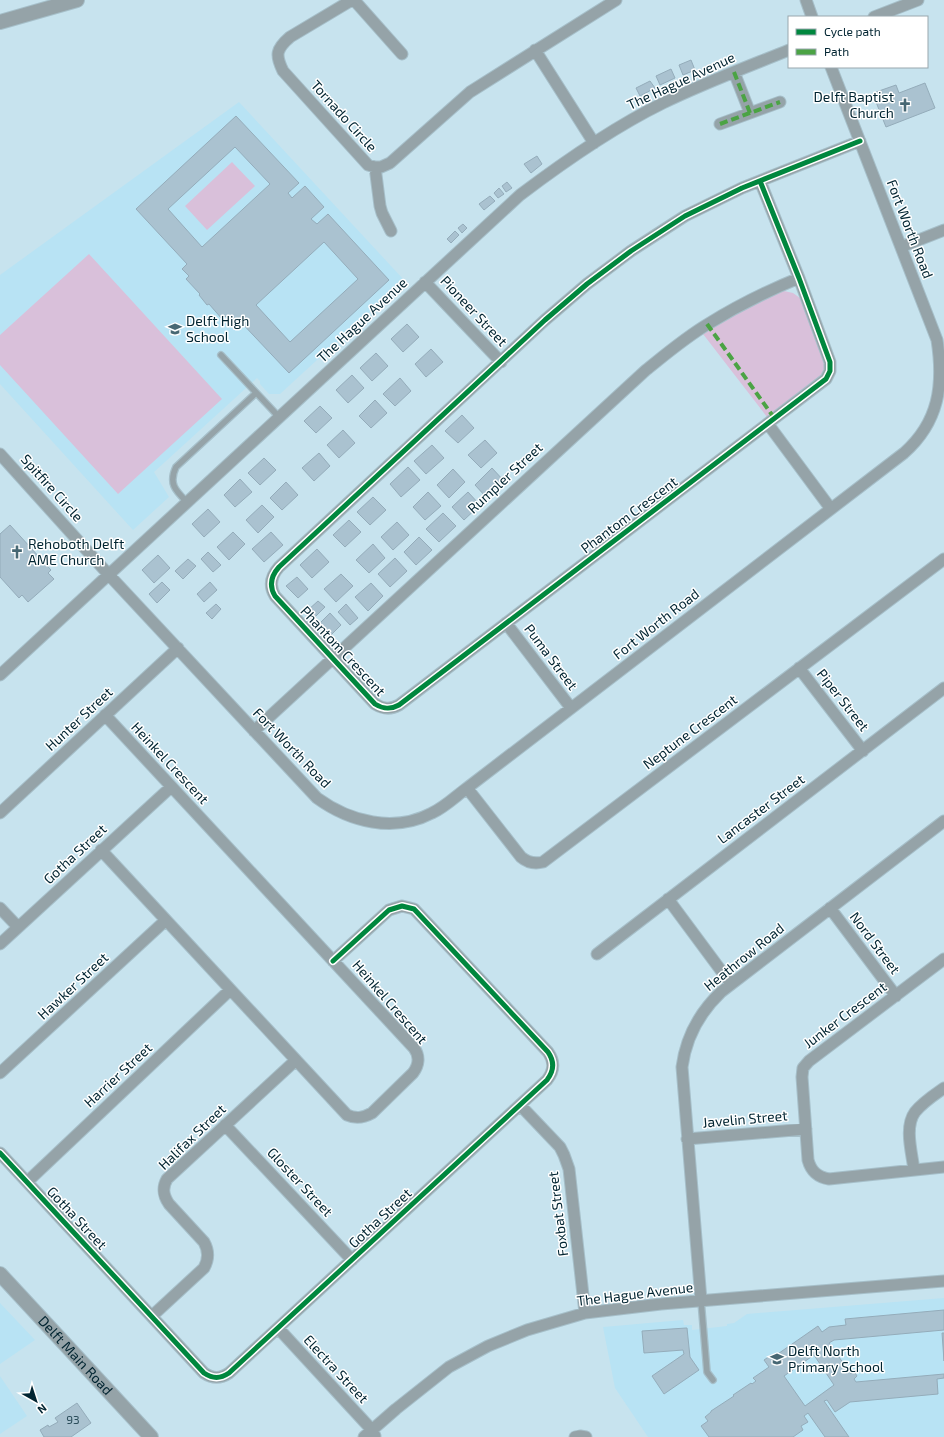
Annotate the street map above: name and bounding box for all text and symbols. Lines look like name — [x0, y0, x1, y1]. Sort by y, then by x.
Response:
legend — [788, 16, 928, 68]
text: Cycle path — [824, 24, 881, 38]
text: Path — [824, 44, 849, 58]
street label: The Hague Avenue — [624, 48, 737, 113]
street label: Tornado Circle — [308, 76, 381, 155]
place label: Delft Baptist Church — [814, 88, 894, 121]
church icon: Delft Baptist Church — [897, 97, 913, 113]
street label: Fort Worth Road — [884, 177, 937, 281]
street label: Pioneer Street — [437, 272, 511, 349]
street label: The Hague Avenue — [313, 274, 410, 366]
place label: Delft High School — [186, 312, 249, 345]
school or university icon: Delft High School — [167, 321, 183, 337]
street label: Rumpler Street — [464, 439, 546, 517]
street label: Spitfire Circle — [18, 450, 87, 525]
street label: Phantom Crescent — [577, 473, 680, 556]
place label: Rehoboth Delft AME Church — [28, 535, 124, 568]
church icon: Rehoboth Delft AME Church — [9, 544, 25, 560]
street label: Fort Worth Road — [609, 585, 702, 663]
street label: Phantom Crescent — [297, 602, 389, 699]
street label: Puma Street — [521, 620, 582, 693]
street label: Piper Street — [814, 665, 873, 734]
street label: Hunter Street — [42, 683, 116, 754]
street label: Neptune Crescent — [639, 691, 740, 772]
street label: Fort Worth Road — [250, 704, 335, 791]
street label: Heinkel Crescent — [128, 718, 213, 807]
street label: Lancaster Street — [714, 770, 808, 847]
street label: Gotha Street — [40, 820, 110, 887]
street label: Nord Street — [847, 908, 904, 977]
street label: Heathrow Road — [700, 919, 787, 994]
street label: Hawker Street — [34, 949, 111, 1023]
street label: Heinkel Crescent — [349, 956, 431, 1047]
street label: Junker Crescent — [800, 978, 890, 1051]
street label: Harrier Street — [80, 1039, 155, 1110]
street label: Halifax Street — [154, 1100, 229, 1173]
street label: Javelin Street — [702, 1106, 788, 1131]
street label: Gloster Street — [264, 1144, 337, 1220]
street label: Foxbat Street — [544, 1171, 571, 1258]
street label: Gotha Street — [44, 1183, 111, 1253]
street label: Gotha Street — [345, 1184, 415, 1251]
street label: The Hague Avenue — [576, 1278, 694, 1309]
street label: Delft Main Road — [35, 1312, 117, 1398]
street label: Electra Street — [300, 1331, 372, 1406]
place label: Delft North Primary School — [788, 1342, 885, 1375]
school or university icon: Delft North Primary School — [769, 1351, 785, 1367]
north arrow — [16, 1381, 56, 1421]
text: N — [35, 1402, 50, 1417]
house number: 93 — [66, 1412, 80, 1426]

